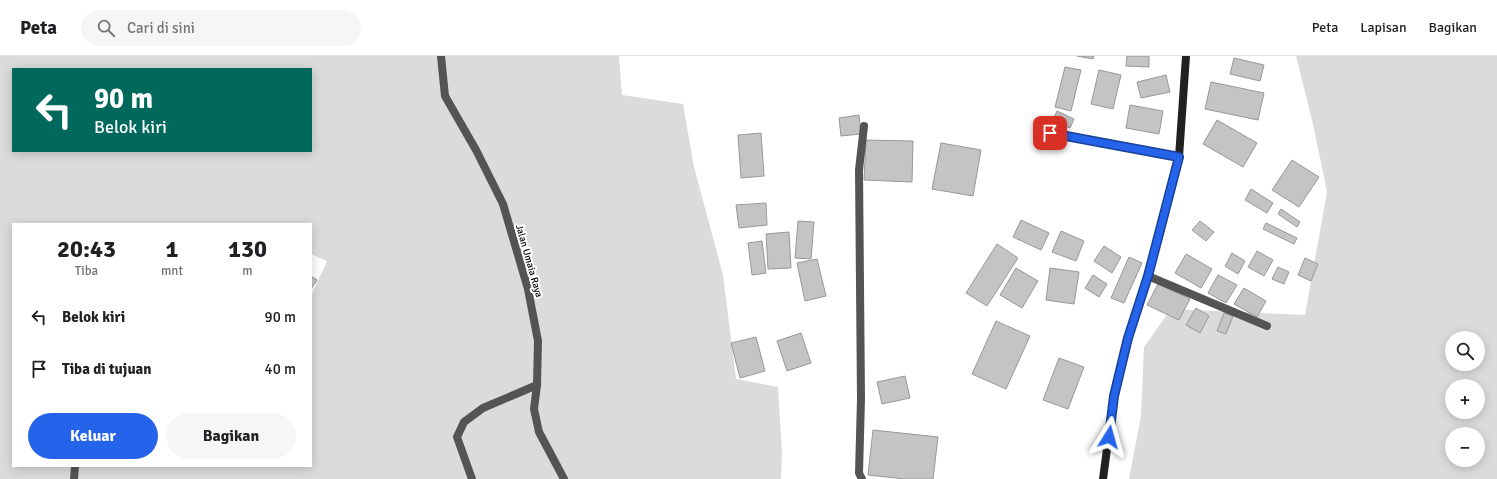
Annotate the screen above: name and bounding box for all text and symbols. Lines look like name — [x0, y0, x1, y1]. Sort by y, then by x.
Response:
search box — [81, 10, 361, 46]
text: Peta — [20, 16, 57, 40]
icon: search — [95, 17, 117, 39]
text: Cari di sini — [127, 19, 195, 37]
text: Peta — [1312, 19, 1338, 36]
text: Lapisan — [1360, 19, 1407, 36]
text: Bagikan — [1429, 19, 1477, 36]
text: 90 m — [94, 82, 153, 116]
icon: left — [28, 84, 80, 136]
text: Belok kiri — [94, 116, 167, 138]
pin — [1033, 116, 1067, 150]
icon: arrive — [1039, 122, 1061, 144]
street label: Jalan Umaia Raya — [513, 223, 545, 299]
text: 20:43 — [57, 234, 116, 264]
text: 1 — [166, 234, 178, 264]
text: 130 — [228, 234, 267, 264]
text: Tiba — [75, 263, 98, 279]
text: mnt — [161, 263, 183, 279]
text: m — [242, 263, 253, 279]
icon: left — [28, 306, 50, 328]
text: Belok kiri — [62, 308, 125, 326]
text: 90 m — [265, 308, 296, 326]
map controls — [1445, 331, 1485, 467]
button: search — [1445, 331, 1485, 371]
icon: arrive — [28, 358, 50, 380]
text: Tiba di tujuan — [62, 360, 152, 378]
text: 40 m — [265, 360, 296, 378]
button: + — [1445, 379, 1485, 419]
button: Keluar — [28, 413, 158, 459]
button: Bagikan — [166, 413, 296, 459]
position arrow — [1088, 416, 1130, 458]
button: − — [1445, 427, 1485, 467]

